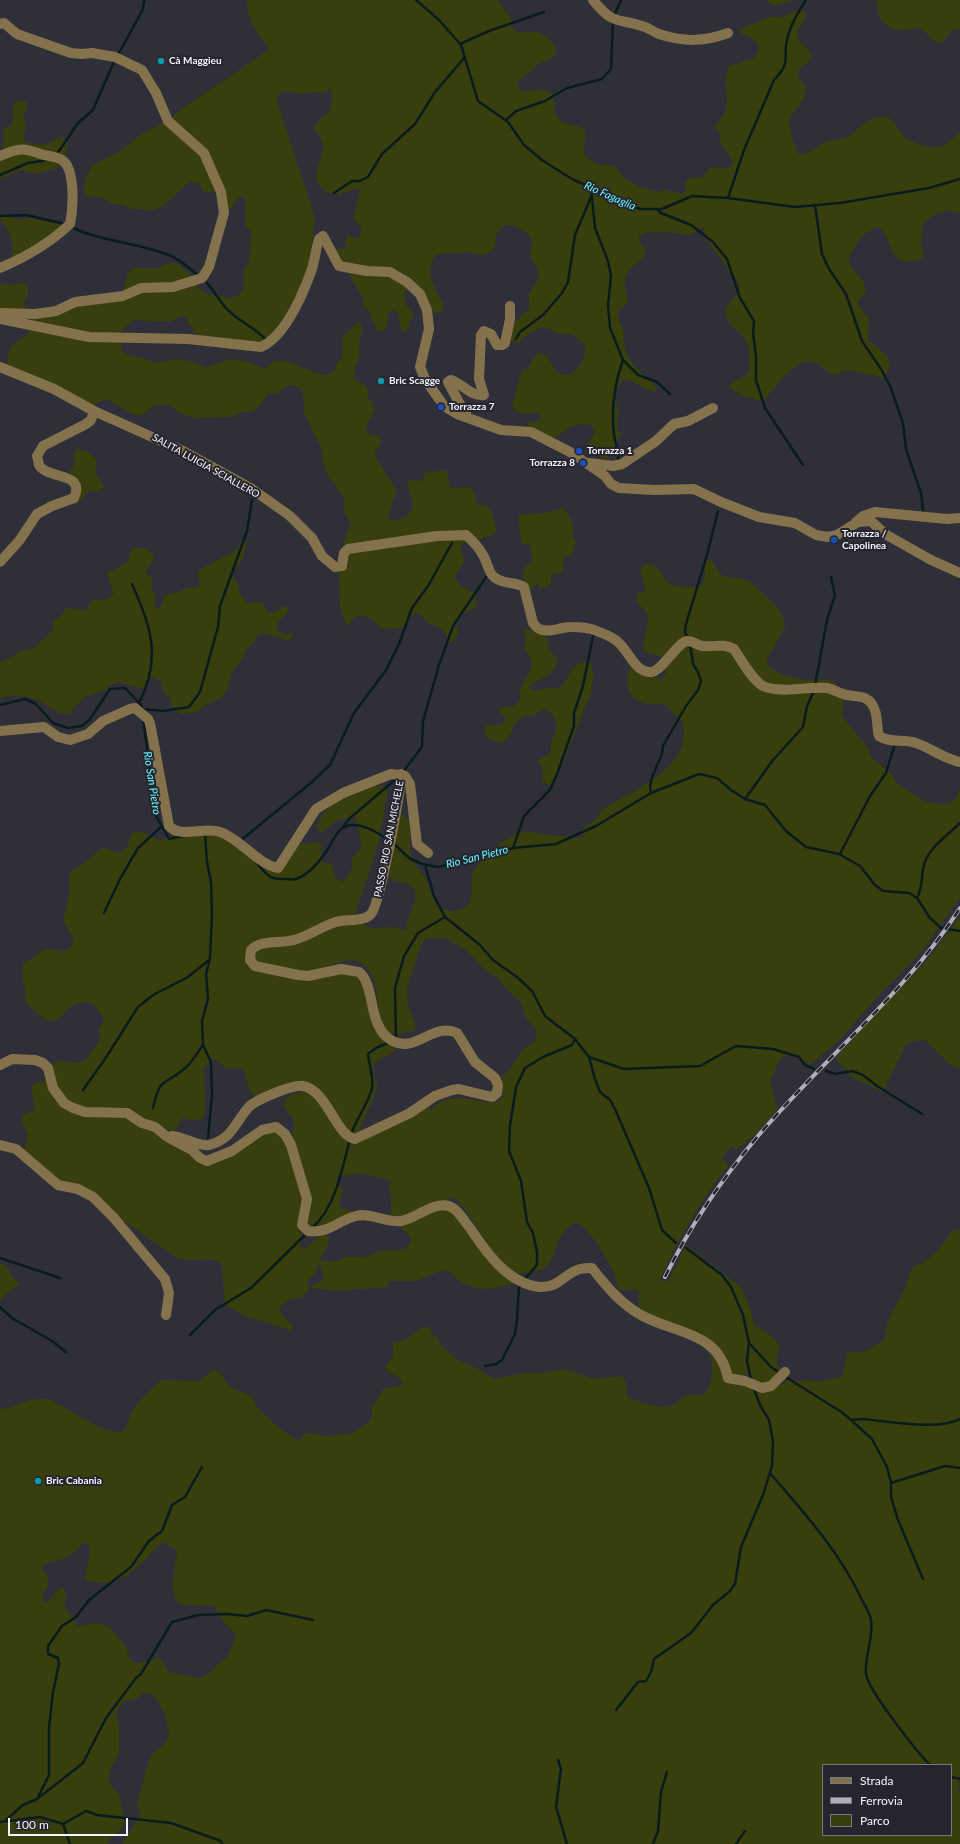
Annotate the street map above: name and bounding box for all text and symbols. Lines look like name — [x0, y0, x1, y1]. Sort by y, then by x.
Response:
place label: Cà Maggieu — [169, 55, 222, 67]
marker: Cà Maggieu — [156, 56, 166, 66]
water label: Rio Fagaglia — [582, 179, 638, 213]
place label: Bric Scagge — [389, 375, 440, 387]
marker: Bric Scagge — [376, 376, 386, 386]
place label: Torrazza 7 — [449, 401, 495, 413]
marker: Torrazza 7 — [436, 402, 446, 412]
street label: SALITA LUIGIA SCIALLERO — [150, 431, 262, 501]
place label: Torrazza 1 — [587, 445, 633, 457]
marker: Torrazza 1 — [574, 446, 584, 456]
place label: Torrazza 8 — [529, 457, 575, 469]
marker: Torrazza 8 — [578, 458, 588, 468]
place label: Torrazza / Capolinea — [842, 528, 886, 552]
marker: Torrazza / Capolinea — [829, 535, 839, 545]
water label: Rio San Pietro — [140, 750, 164, 816]
street label: PASSO RIO SAN MICHELE — [372, 780, 406, 898]
water label: Rio San Pietro — [444, 843, 510, 871]
place label: Bric Cabania — [46, 1475, 102, 1487]
marker: Bric Cabania — [33, 1476, 43, 1486]
legend — [822, 1764, 952, 1836]
text: Strada — [860, 1773, 893, 1788]
text: Ferrovia — [860, 1793, 903, 1808]
scale bar — [10, 1810, 130, 1836]
text: Parco — [860, 1813, 890, 1828]
text: 100 m — [15, 1817, 49, 1832]

